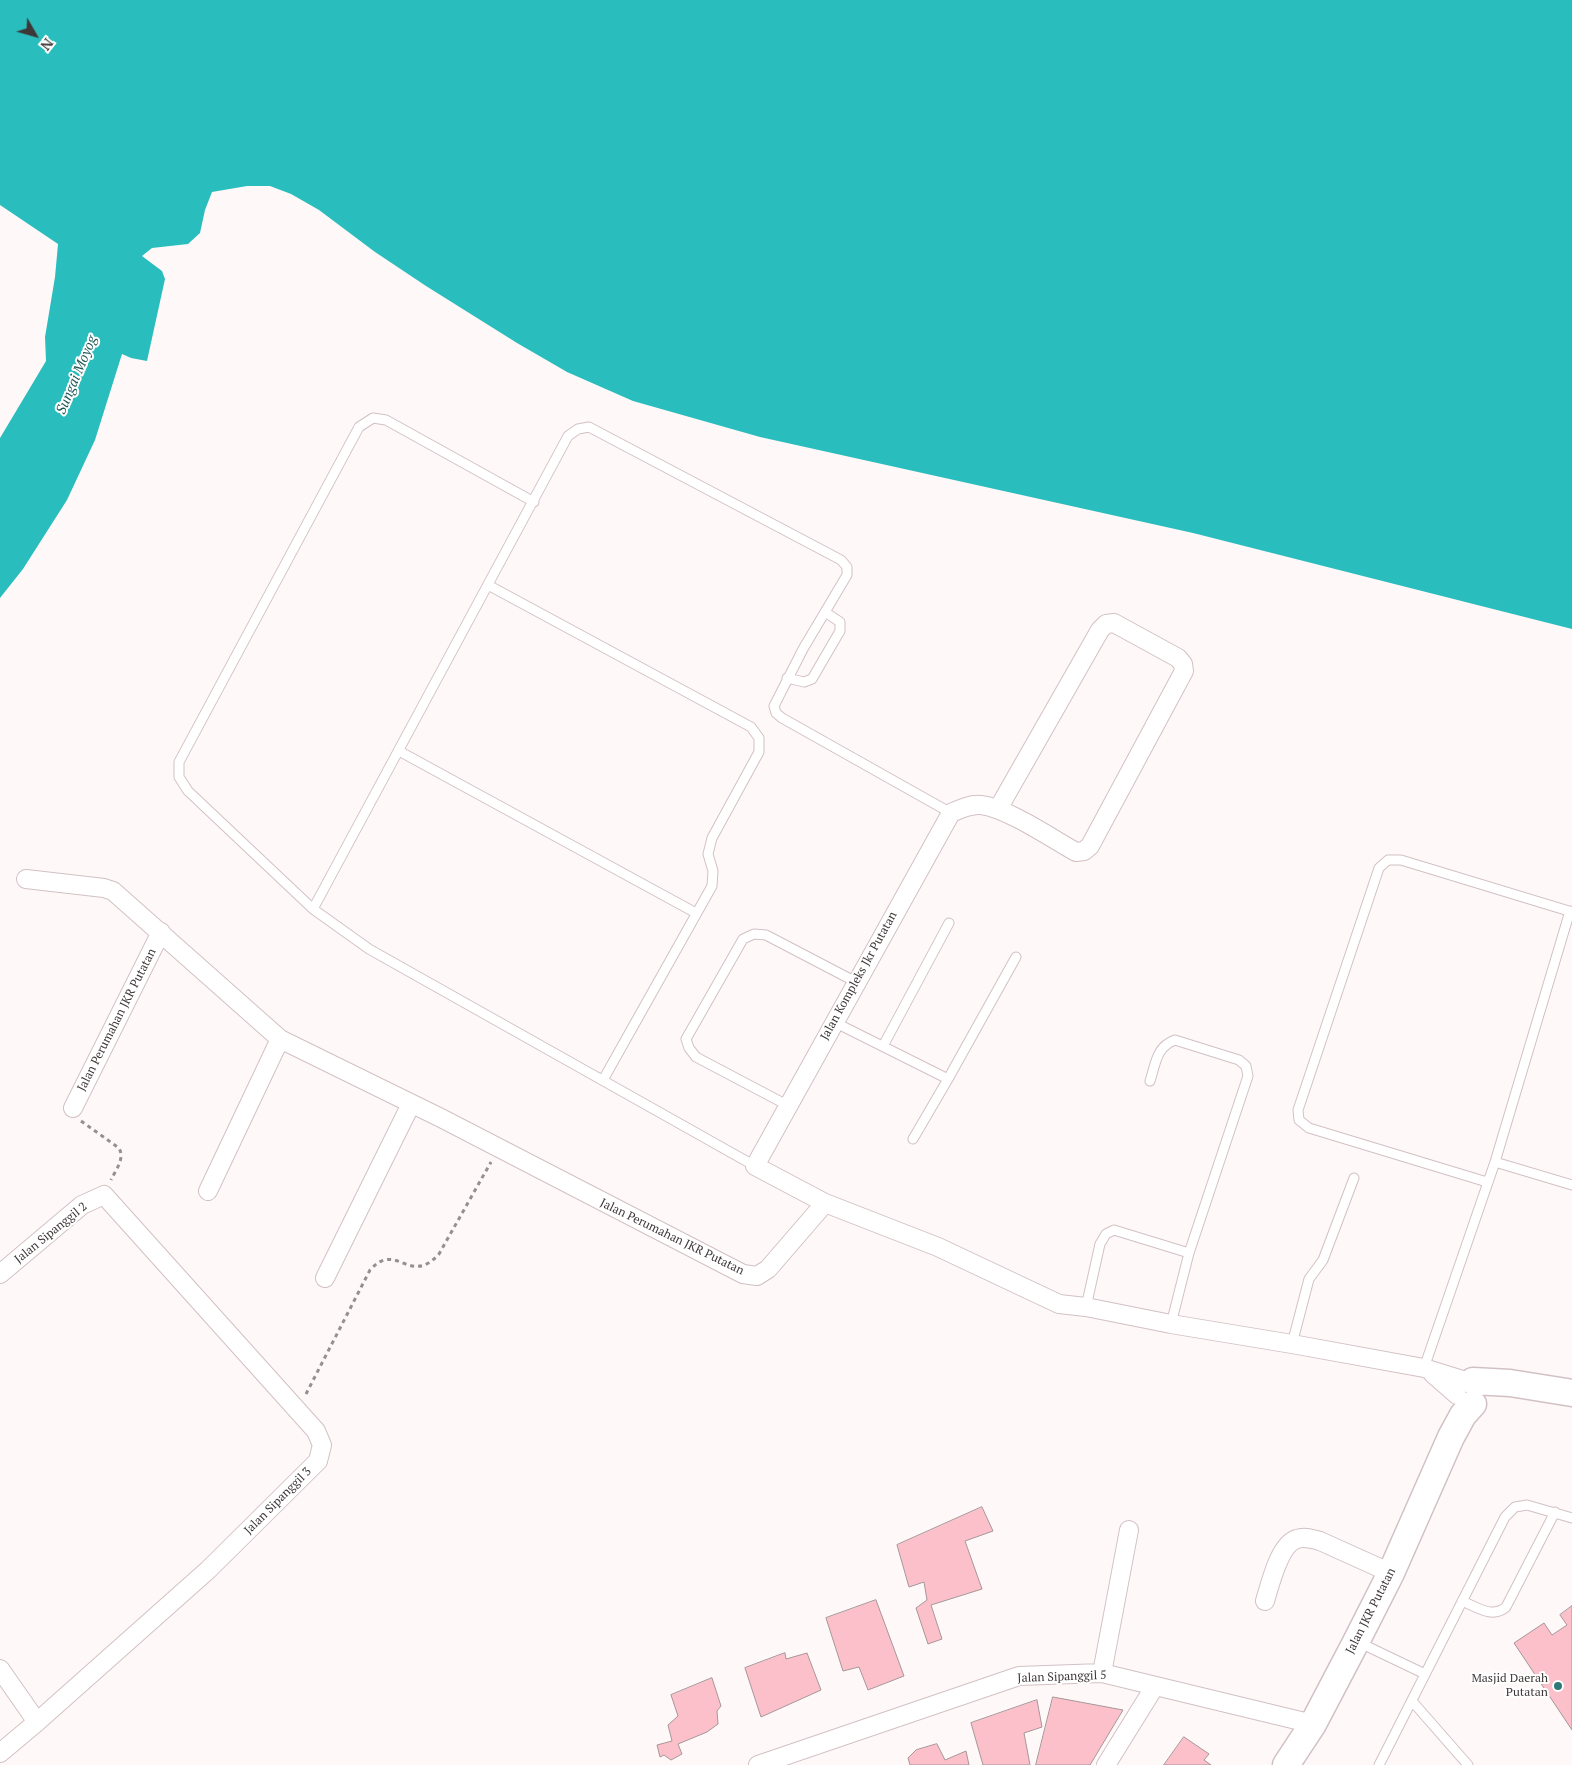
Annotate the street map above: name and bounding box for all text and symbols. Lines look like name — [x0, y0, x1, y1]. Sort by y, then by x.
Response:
north arrow — [10, 10, 60, 60]
text: N — [36, 35, 58, 55]
water label: Sungai Moyog — [53, 333, 101, 417]
street label: Jalan Kompleks Jkr Putatan — [818, 909, 900, 1043]
street label: Jalan Perumahan JKR Putatan — [75, 946, 159, 1094]
street label: Jalan Perumahan JKR Putatan — [598, 1196, 746, 1278]
street label: Jalan Sipanggil 2 — [12, 1199, 90, 1267]
street label: Jalan Sipanggil 3 — [241, 1464, 315, 1538]
street label: Jalan JKR Putatan — [1343, 1566, 1399, 1656]
street label: Jalan Sipanggil 5 — [1017, 1668, 1107, 1686]
place label: Masjid Daerah Putatan — [1471, 1672, 1548, 1700]
marker: Masjid Daerah Putatan — [1552, 1680, 1564, 1692]

